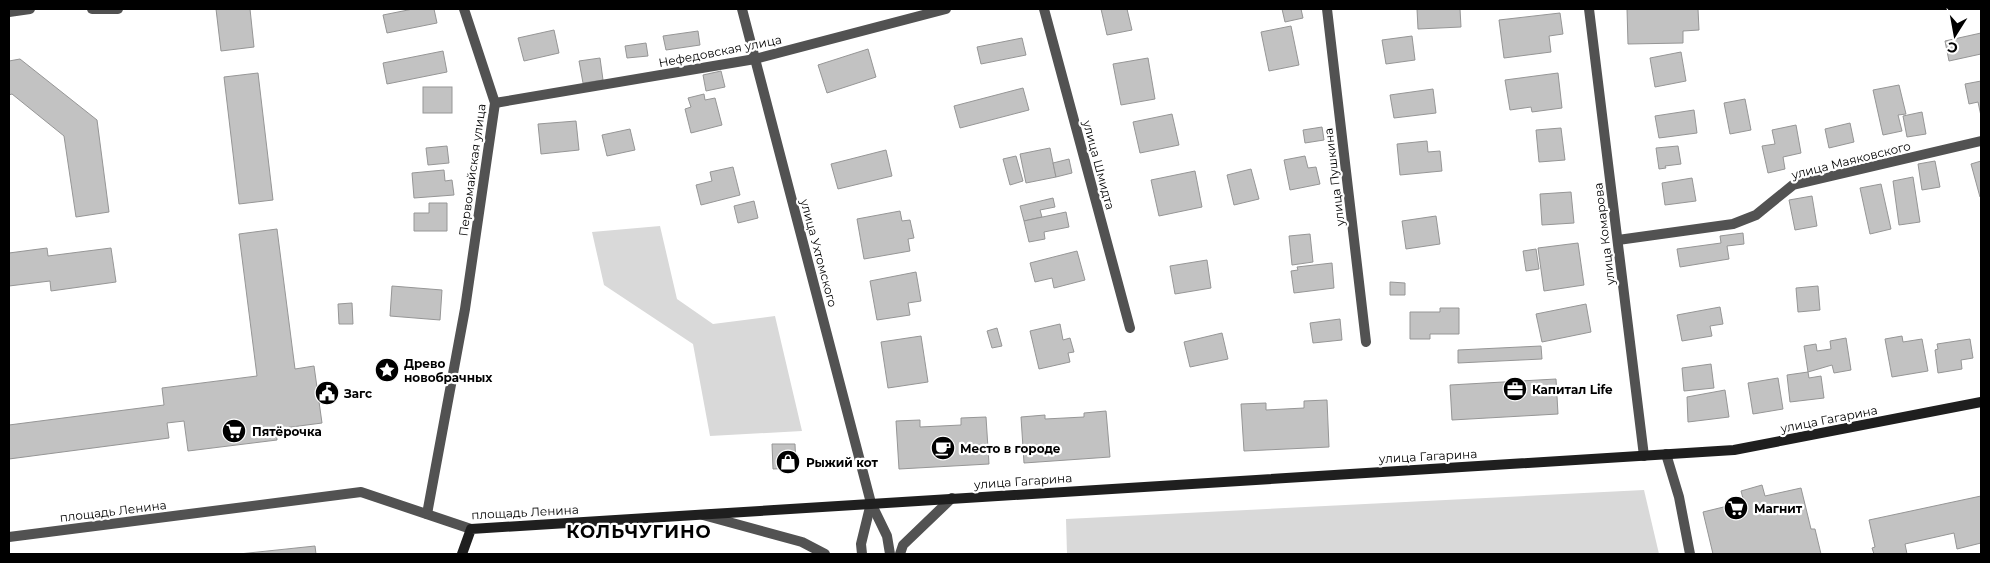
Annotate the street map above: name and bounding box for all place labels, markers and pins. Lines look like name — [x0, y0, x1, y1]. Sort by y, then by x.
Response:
place label: Древо новобрачных — [404, 356, 493, 385]
place icon: Древо новобрачных — [374, 357, 400, 383]
office icon: Капитал Life — [1502, 376, 1528, 402]
public building icon: Загс — [314, 380, 340, 406]
place label: Капитал Life — [1532, 382, 1613, 397]
place label: Загс — [343, 386, 372, 401]
supermarket icon: Пятёрочка — [221, 418, 247, 444]
place label: Пятёрочка — [252, 424, 322, 439]
cafe icon: Место в городе — [930, 435, 956, 461]
place label: Место в городе — [960, 441, 1061, 456]
shop icon: Рыжий кот — [775, 449, 801, 475]
place label: Рыжий кот — [806, 455, 878, 470]
supermarket icon: Магнит — [1723, 495, 1749, 521]
place label: Магнит — [1754, 501, 1803, 516]

